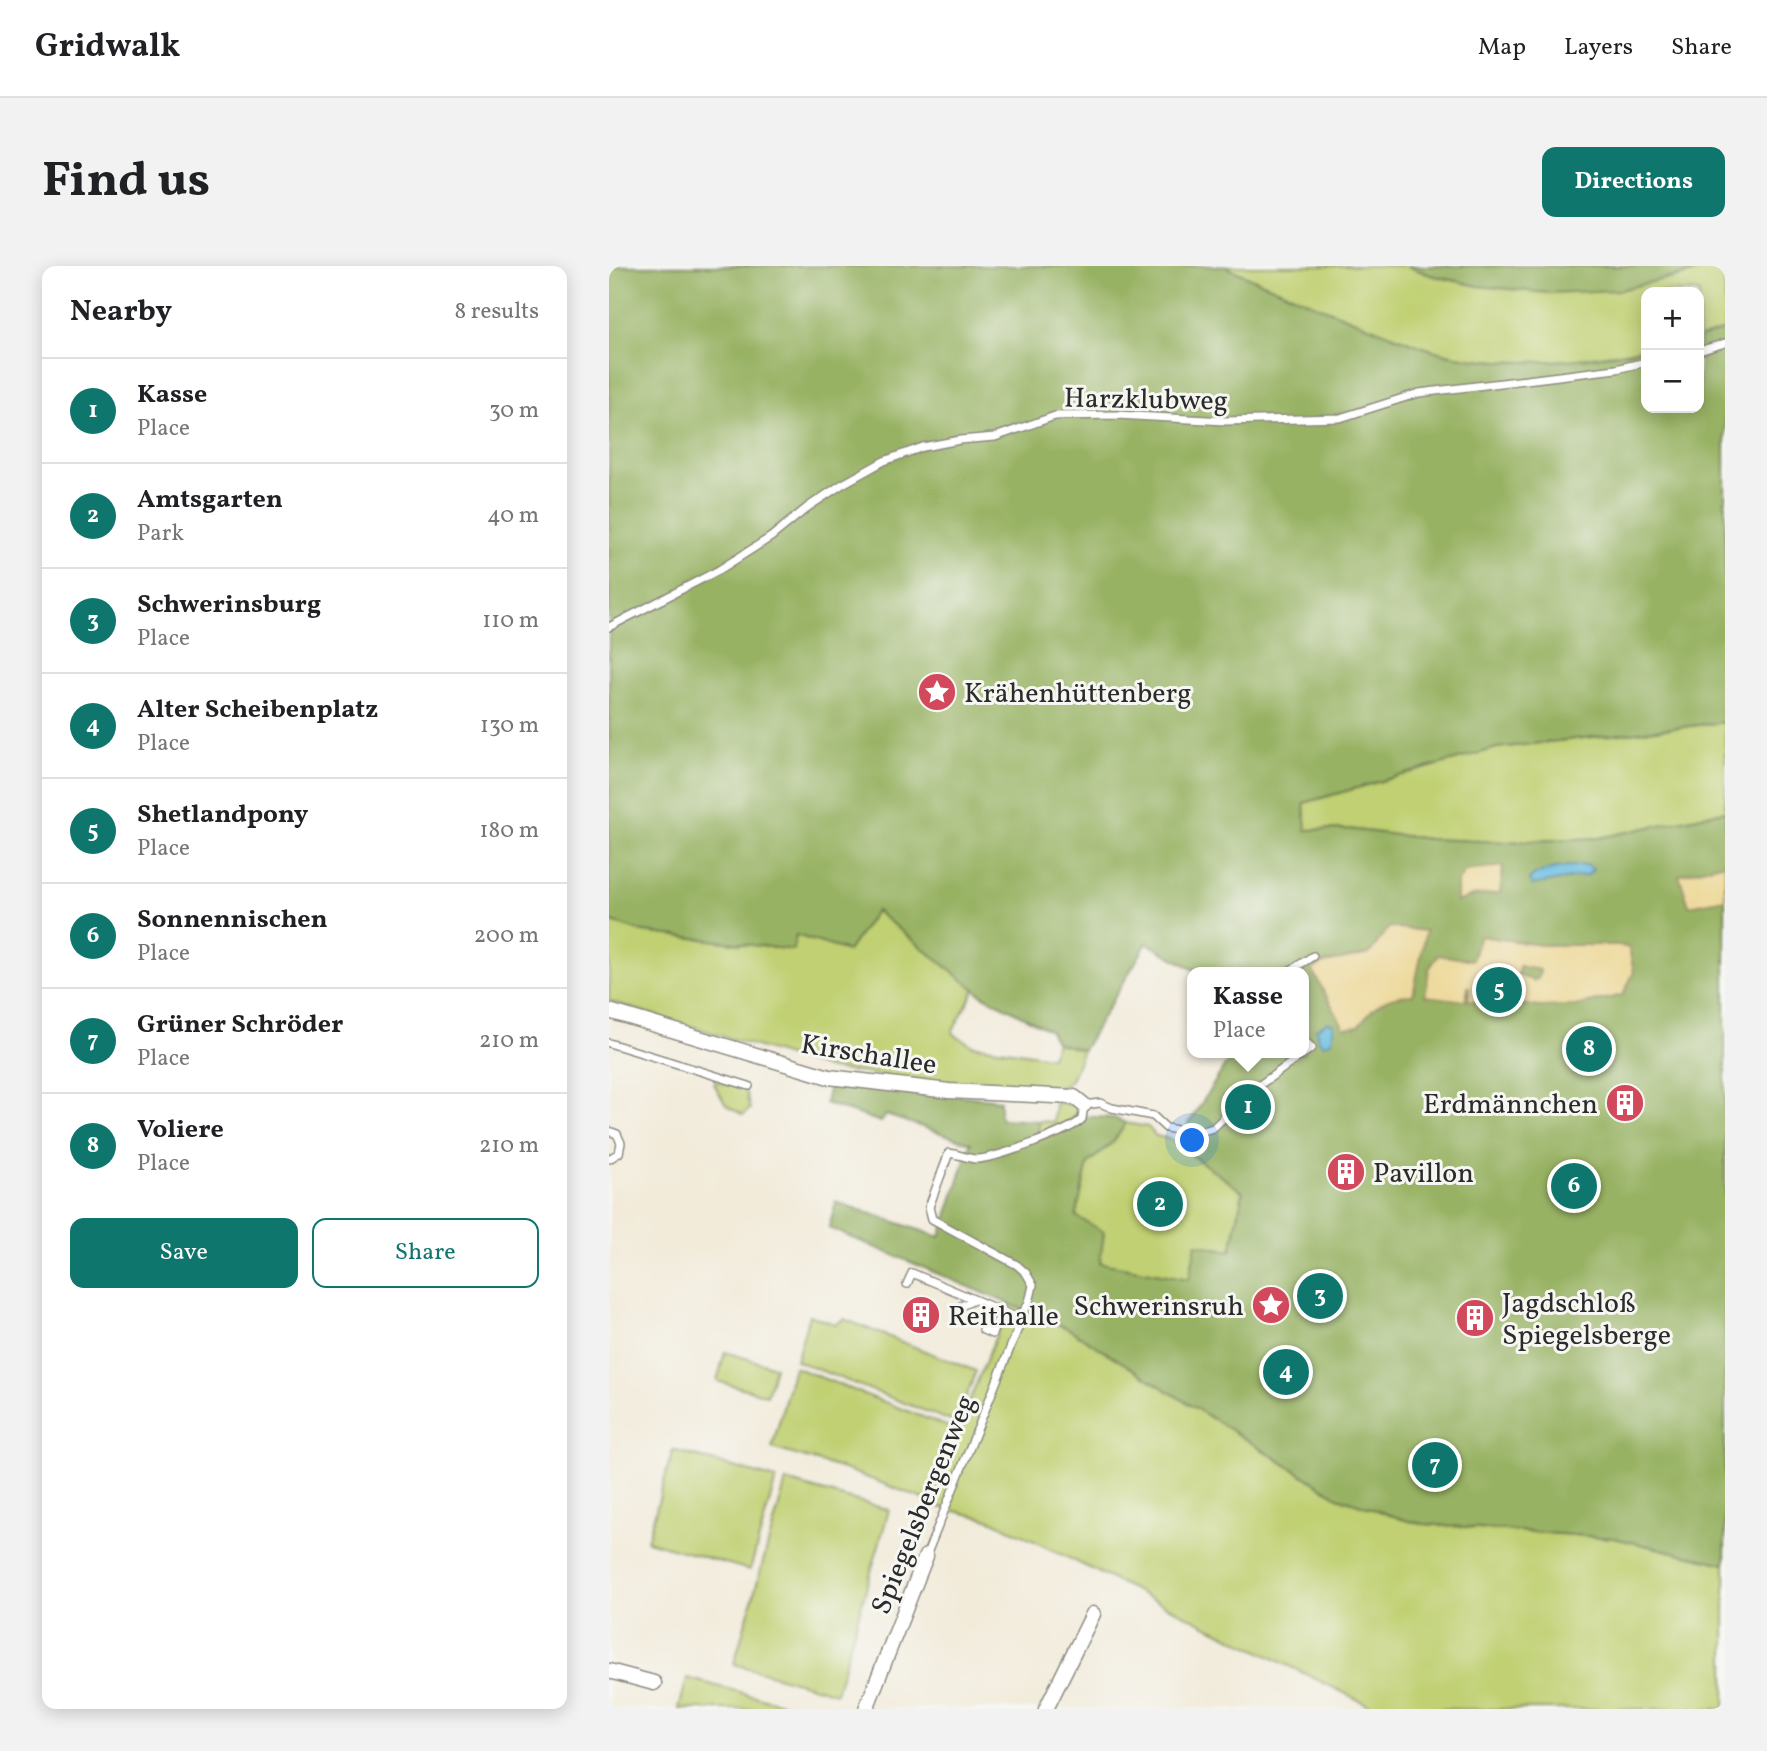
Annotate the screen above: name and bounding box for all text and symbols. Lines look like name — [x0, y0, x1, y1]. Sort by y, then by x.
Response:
text: Gridwalk — [35, 25, 180, 71]
text: Map — [1478, 31, 1526, 65]
text: Layers — [1564, 31, 1633, 65]
text: Share — [1671, 31, 1732, 65]
button: Directions — [1542, 147, 1725, 217]
text: Find us — [42, 148, 210, 217]
map controls — [1641, 287, 1704, 413]
button: + — [1641, 287, 1704, 350]
text: Nearby — [70, 291, 172, 333]
text: 8 results — [455, 296, 539, 328]
button: − — [1641, 350, 1704, 413]
text: Kasse — [137, 377, 207, 413]
street label: Harzklubweg — [1064, 380, 1228, 421]
text: 1 — [88, 395, 98, 427]
text: 30 m — [489, 395, 539, 427]
text: Place — [137, 413, 190, 445]
text: Amtsgarten — [137, 482, 283, 518]
text: 2 — [87, 500, 99, 532]
text: 40 m — [487, 500, 539, 532]
text: Park — [137, 518, 184, 550]
text: Schwerinsburg — [137, 587, 321, 623]
text: 3 — [87, 605, 99, 637]
text: 110 m — [482, 605, 539, 637]
text: Place — [137, 623, 190, 655]
place icon: Krähenhüttenberg — [916, 671, 958, 713]
place label: Krähenhüttenberg — [964, 675, 1192, 714]
text: Alter Scheibenplatz — [137, 692, 378, 728]
text: 4 — [86, 710, 100, 742]
text: 130 m — [480, 710, 539, 742]
text: Place — [137, 728, 190, 760]
text: Shetlandpony — [137, 797, 308, 833]
text: 5 — [87, 815, 99, 847]
text: 180 m — [480, 815, 539, 847]
text: Place — [137, 833, 190, 865]
text: Sonnennischen — [137, 902, 328, 938]
text: 6 — [87, 920, 99, 952]
text: 200 m — [474, 920, 539, 952]
text: Place — [137, 938, 190, 970]
pin: 5 — [1476, 964, 1522, 1016]
popup — [1187, 967, 1309, 1058]
text: Kasse — [1213, 979, 1283, 1015]
text: Grüner Schröder — [137, 1007, 343, 1043]
text: Place — [1213, 1015, 1266, 1047]
pin: 8 — [1566, 1023, 1612, 1075]
text: 7 — [88, 1025, 99, 1057]
text: 210 m — [479, 1025, 539, 1057]
street label: Kirschallee — [798, 1026, 939, 1085]
text: Place — [137, 1043, 190, 1075]
pin: 1 — [1225, 1081, 1271, 1133]
building icon: Erdmännchen — [1604, 1082, 1646, 1124]
place label: Erdmännchen — [1423, 1086, 1598, 1125]
text: Voliere — [137, 1112, 224, 1148]
your location — [1175, 1123, 1209, 1157]
text: 8 — [87, 1130, 99, 1162]
text: 210 m — [479, 1130, 539, 1162]
text: Place — [137, 1148, 190, 1180]
building icon: Pavillon — [1325, 1151, 1367, 1193]
place label: Pavillon — [1373, 1155, 1474, 1194]
pin: 6 — [1551, 1160, 1597, 1212]
pin: 2 — [1137, 1178, 1183, 1230]
button: Save — [70, 1218, 298, 1288]
button: Share — [312, 1218, 539, 1288]
pin: 3 — [1297, 1270, 1343, 1322]
place icon: Schwerinsruh — [1250, 1284, 1292, 1326]
place label: Jagdschloß Spiegelsberge — [1502, 1285, 1671, 1356]
place label: Schwerinsruh — [1073, 1288, 1244, 1327]
building icon: Reithalle — [900, 1294, 942, 1336]
building icon: Jagdschloß Spiegelsberge — [1454, 1297, 1496, 1339]
place label: Reithalle — [948, 1298, 1059, 1337]
pin: 4 — [1263, 1346, 1309, 1398]
street label: Spiegelsbergenweg — [862, 1389, 986, 1621]
pin: 7 — [1412, 1439, 1458, 1491]

